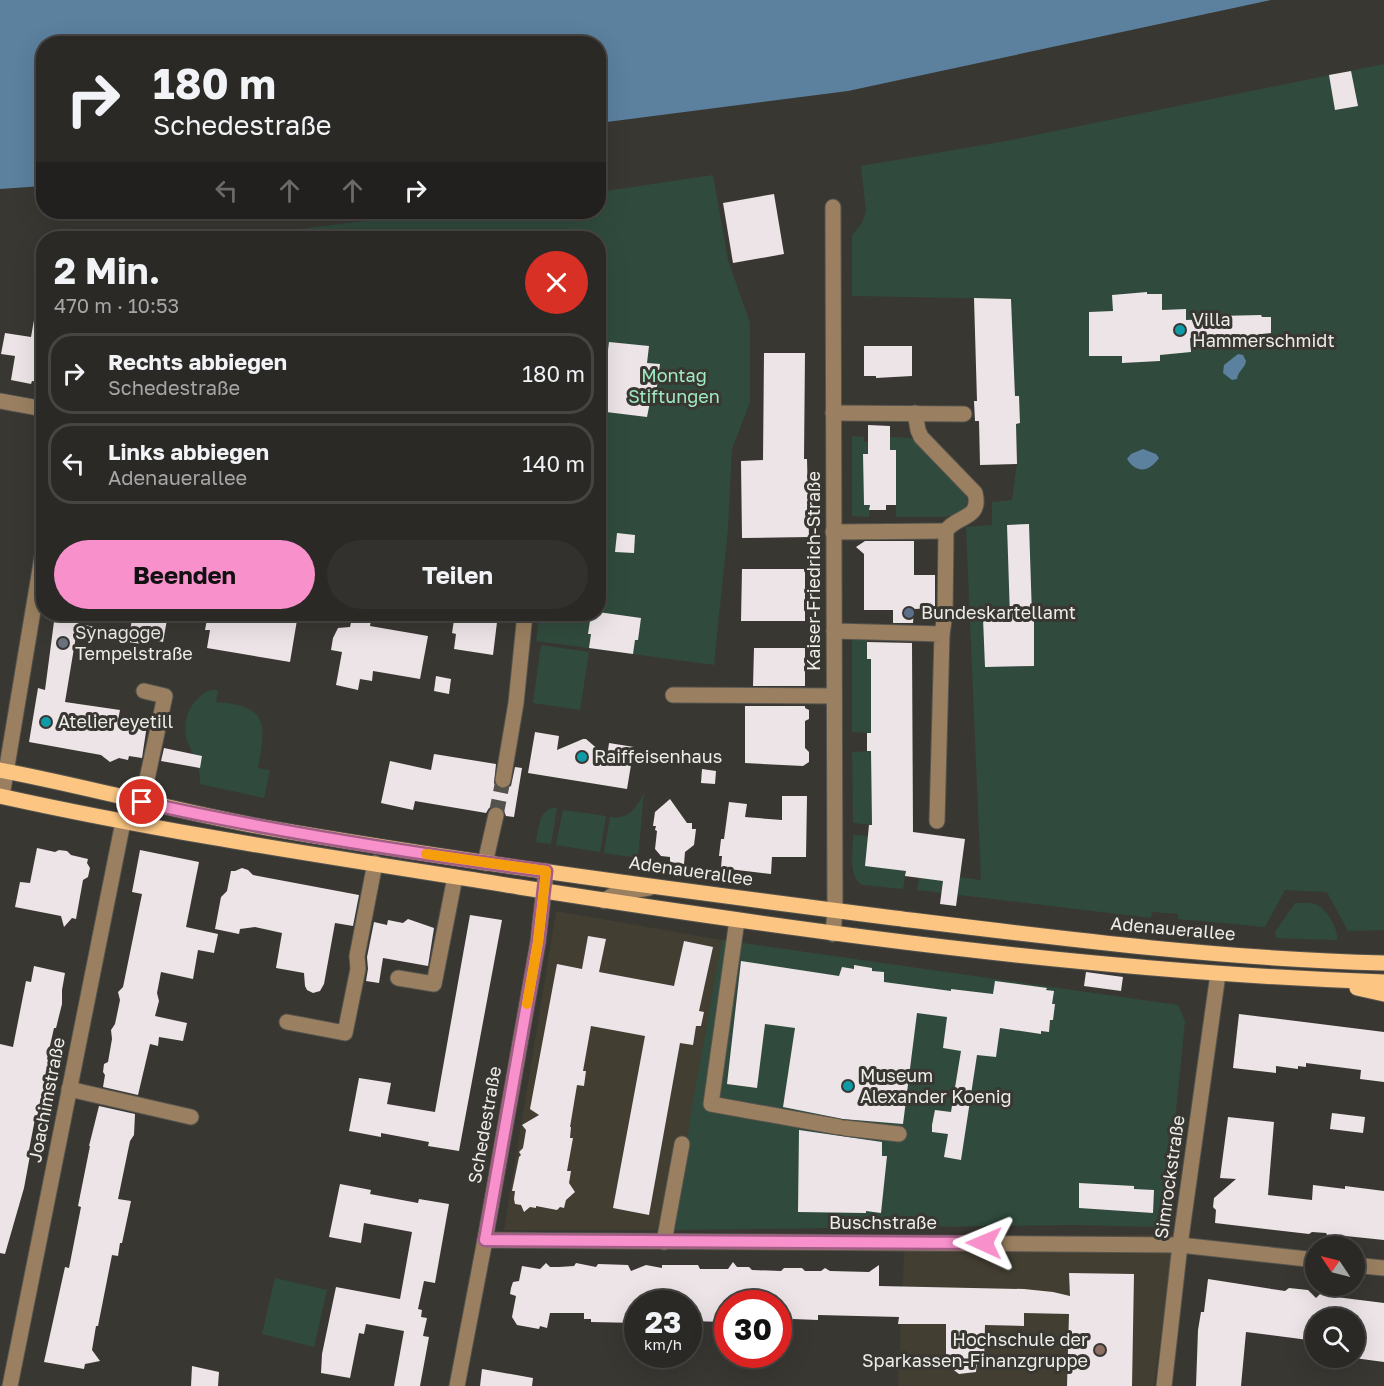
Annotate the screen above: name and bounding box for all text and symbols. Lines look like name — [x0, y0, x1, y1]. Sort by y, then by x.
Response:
text: 180 m — [153, 58, 276, 108]
icon: right — [54, 60, 132, 138]
text: Schedestraße — [153, 109, 331, 141]
icon: left — [210, 174, 243, 207]
icon: ahead — [273, 174, 306, 207]
icon: ahead — [336, 174, 369, 207]
icon: right — [399, 174, 432, 207]
text: 2 Min. — [54, 249, 160, 292]
button: close — [525, 251, 588, 314]
text: 470 m · 10:53 — [54, 293, 179, 317]
place label: Villa Hammerschmidt — [1192, 308, 1335, 351]
marker: Villa Hammerschmidt — [1173, 323, 1187, 337]
text: Rechts abbiegen — [108, 348, 287, 375]
icon: right — [57, 357, 90, 390]
text: 180 m — [522, 360, 585, 387]
park label: Montag Stiftungen — [628, 364, 720, 407]
text: Schedestraße — [108, 375, 240, 399]
text: Links abbiegen — [108, 438, 269, 465]
icon: left — [57, 447, 90, 480]
text: 140 m — [522, 450, 585, 477]
text: Adenauerallee — [108, 465, 247, 489]
street label: Kaiser-Friedrich-Straße — [802, 471, 824, 671]
button: Beenden — [54, 540, 315, 609]
button: Teilen — [327, 540, 588, 609]
place label: Bundeskartellamt — [921, 601, 1076, 623]
marker: Bundeskartellamt — [902, 606, 916, 620]
place label: Synagoge Tempelstraße — [75, 621, 193, 664]
marker: Synagoge Tempelstraße — [56, 636, 70, 650]
place label: Atelier eyetill — [58, 710, 174, 732]
marker: Atelier eyetill — [39, 715, 53, 729]
place label: Raiffeisenhaus — [594, 745, 722, 767]
marker: Raiffeisenhaus — [575, 750, 589, 764]
pin — [116, 776, 167, 827]
icon: arrive — [125, 785, 158, 818]
street label: Adenauerallee — [628, 850, 755, 890]
street label: Adenauerallee — [1110, 912, 1236, 944]
street label: Joachimstraße — [23, 1035, 69, 1164]
street label: Schedestraße — [463, 1064, 505, 1185]
place label: Museum Alexander Koenig — [860, 1064, 1012, 1107]
marker: Museum Alexander Koenig — [841, 1079, 855, 1093]
street label: Simrockstraße — [1149, 1114, 1189, 1240]
street label: Buschstraße — [829, 1211, 937, 1233]
position arrow — [952, 1211, 1016, 1275]
north arrow — [1305, 1236, 1365, 1296]
map controls — [1305, 1236, 1365, 1368]
speed limit sign: 30 — [714, 1290, 792, 1368]
text: 23 — [645, 1304, 681, 1340]
button: search — [1305, 1308, 1365, 1368]
place label: Hochschule der Sparkassen-Finanzgruppe — [862, 1328, 1088, 1371]
text: km/h — [644, 1335, 682, 1353]
marker: Hochschule der Sparkassen-Finanzgruppe — [1093, 1343, 1107, 1357]

